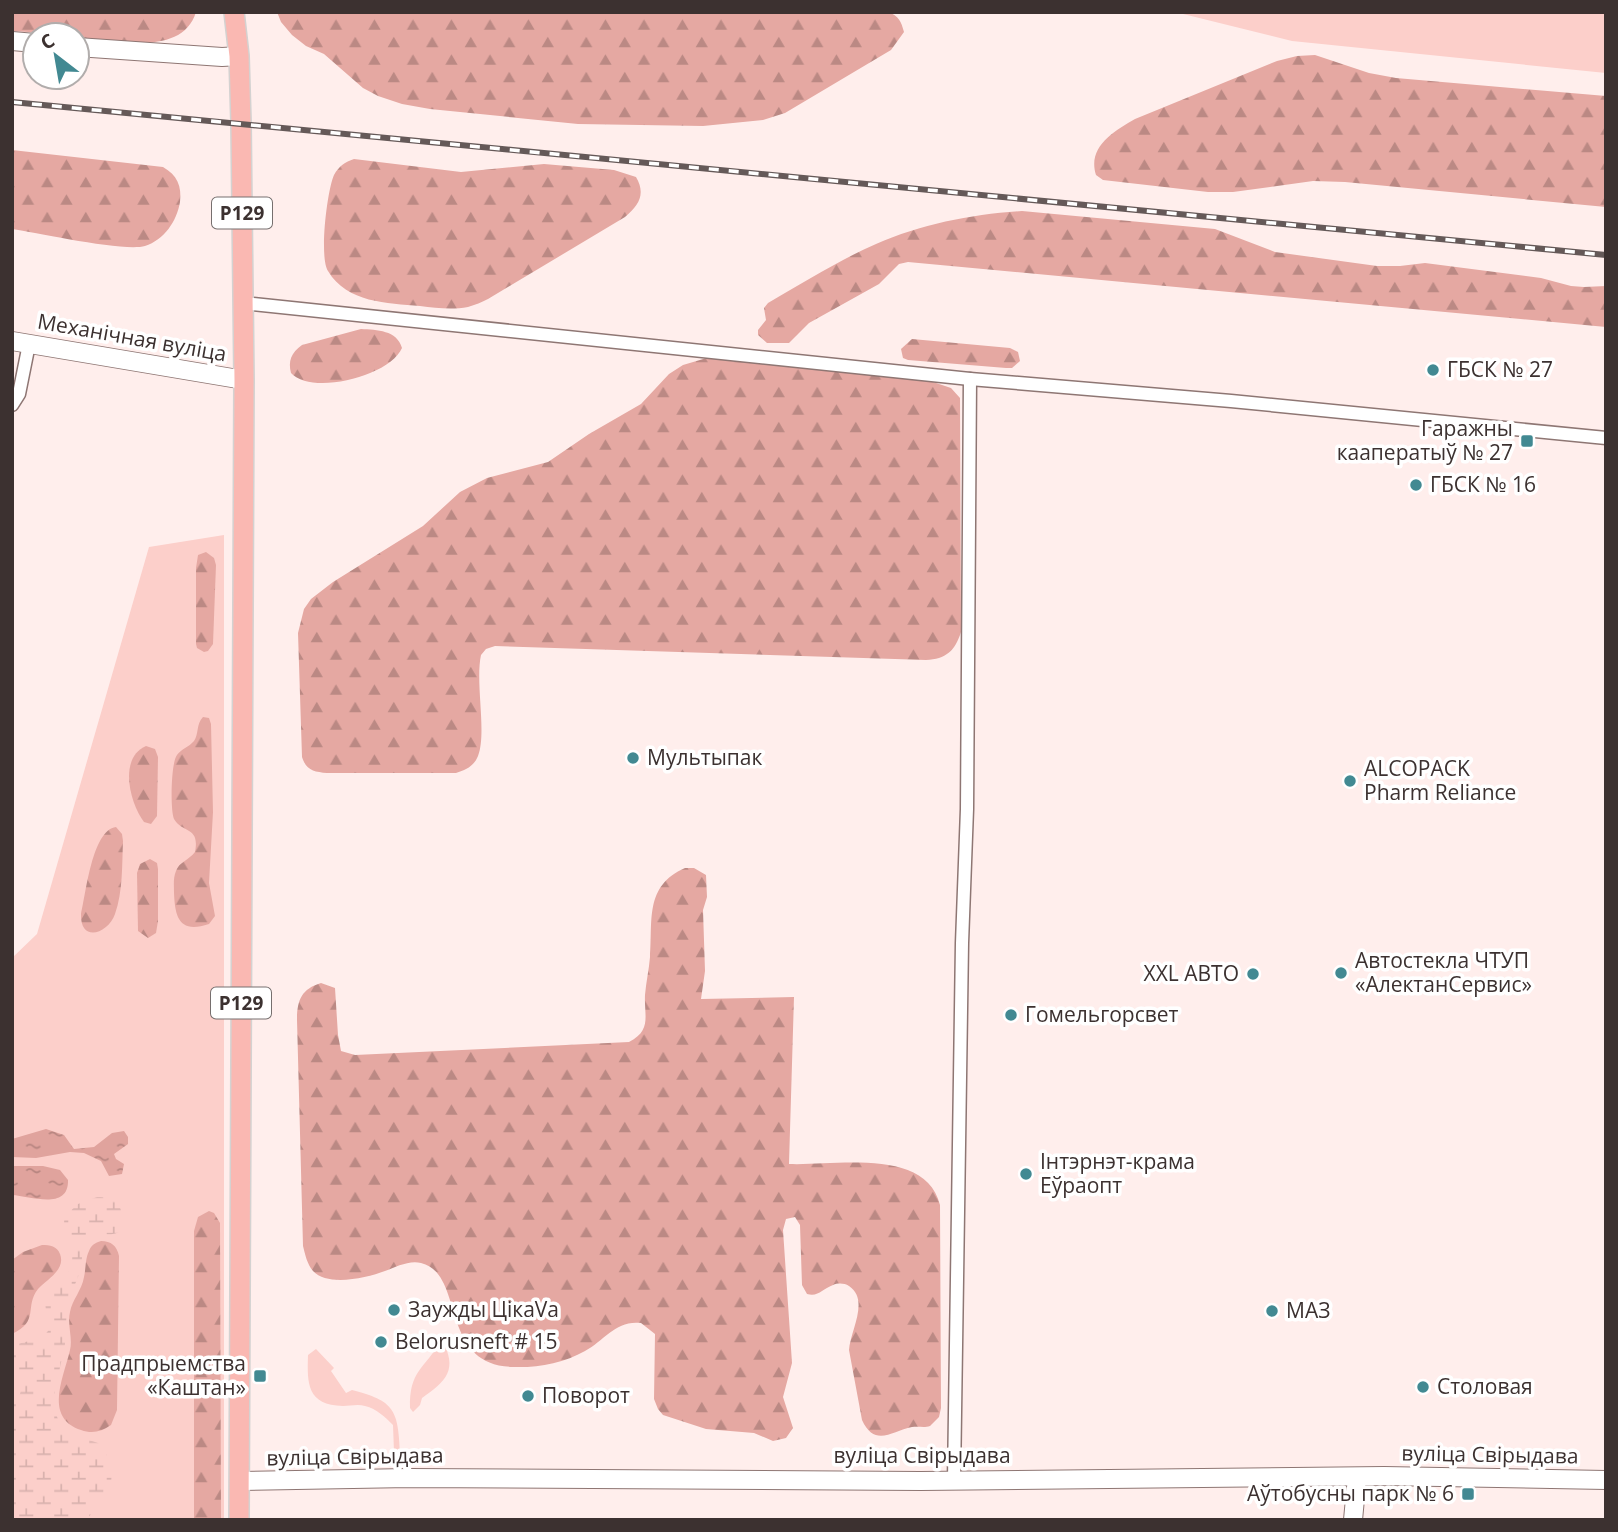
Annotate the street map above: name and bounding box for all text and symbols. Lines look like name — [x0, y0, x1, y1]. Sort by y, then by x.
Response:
north arrow — [21, 21, 91, 91]
text: С — [35, 27, 59, 56]
road number: Р129 — [212, 197, 272, 228]
street label: Механічная вуліца — [35, 307, 229, 367]
place label: ГБСК № 27 — [1447, 355, 1553, 383]
marker: ГБСК № 27 — [1425, 362, 1441, 378]
place label: Гаражны кааператыў № 27 — [1337, 414, 1513, 466]
marker: Гаражны кааператыў № 27 — [1519, 433, 1535, 449]
place label: ГБСК № 16 — [1430, 470, 1536, 498]
marker: ГБСК № 16 — [1408, 477, 1424, 493]
place label: Мультыпак — [647, 743, 763, 771]
marker: Мультыпак — [625, 750, 641, 766]
place label: ALCOPACK Pharm Reliance — [1364, 754, 1516, 806]
marker: ALCOPACK Pharm Reliance — [1342, 773, 1358, 789]
place label: Автостекла ЧТУП «АлектанСервис» — [1355, 946, 1532, 998]
place label: XXL АВТО — [1144, 959, 1239, 987]
marker: Автостекла ЧТУП «АлектанСервис» — [1333, 965, 1349, 981]
marker: XXL АВТО — [1245, 966, 1261, 982]
road number: Р129 — [211, 987, 271, 1018]
place label: Гомельгорсвет — [1025, 1000, 1179, 1028]
marker: Гомельгорсвет — [1003, 1007, 1019, 1023]
place label: Інтэрнэт-крама Еўраопт — [1040, 1147, 1195, 1199]
marker: Інтэрнэт-крама Еўраопт — [1018, 1166, 1034, 1182]
place label: Заужды ЦікаVа — [408, 1295, 559, 1323]
place label: МАЗ — [1286, 1296, 1330, 1324]
marker: Заужды ЦікаVа — [386, 1302, 402, 1318]
marker: МАЗ — [1264, 1303, 1280, 1319]
place label: Belorusneft # 15 — [395, 1327, 557, 1355]
marker: Belorusneft # 15 — [373, 1334, 389, 1350]
place label: Прадпрыемства «Каштан» — [81, 1349, 246, 1401]
marker: Прадпрыемства «Каштан» — [252, 1368, 268, 1384]
place label: Столовая — [1437, 1372, 1533, 1400]
marker: Столовая — [1415, 1379, 1431, 1395]
place label: Поворот — [542, 1381, 630, 1409]
marker: Поворот — [520, 1388, 536, 1404]
street label: вуліца Свірыдава — [1401, 1438, 1579, 1470]
street label: вуліца Свірыдава — [266, 1440, 444, 1472]
street label: вуліца Свірыдава — [833, 1441, 1011, 1469]
place label: Аўтобусны парк № 6 — [1247, 1479, 1454, 1507]
marker: Аўтобусны парк № 6 — [1460, 1486, 1476, 1502]

